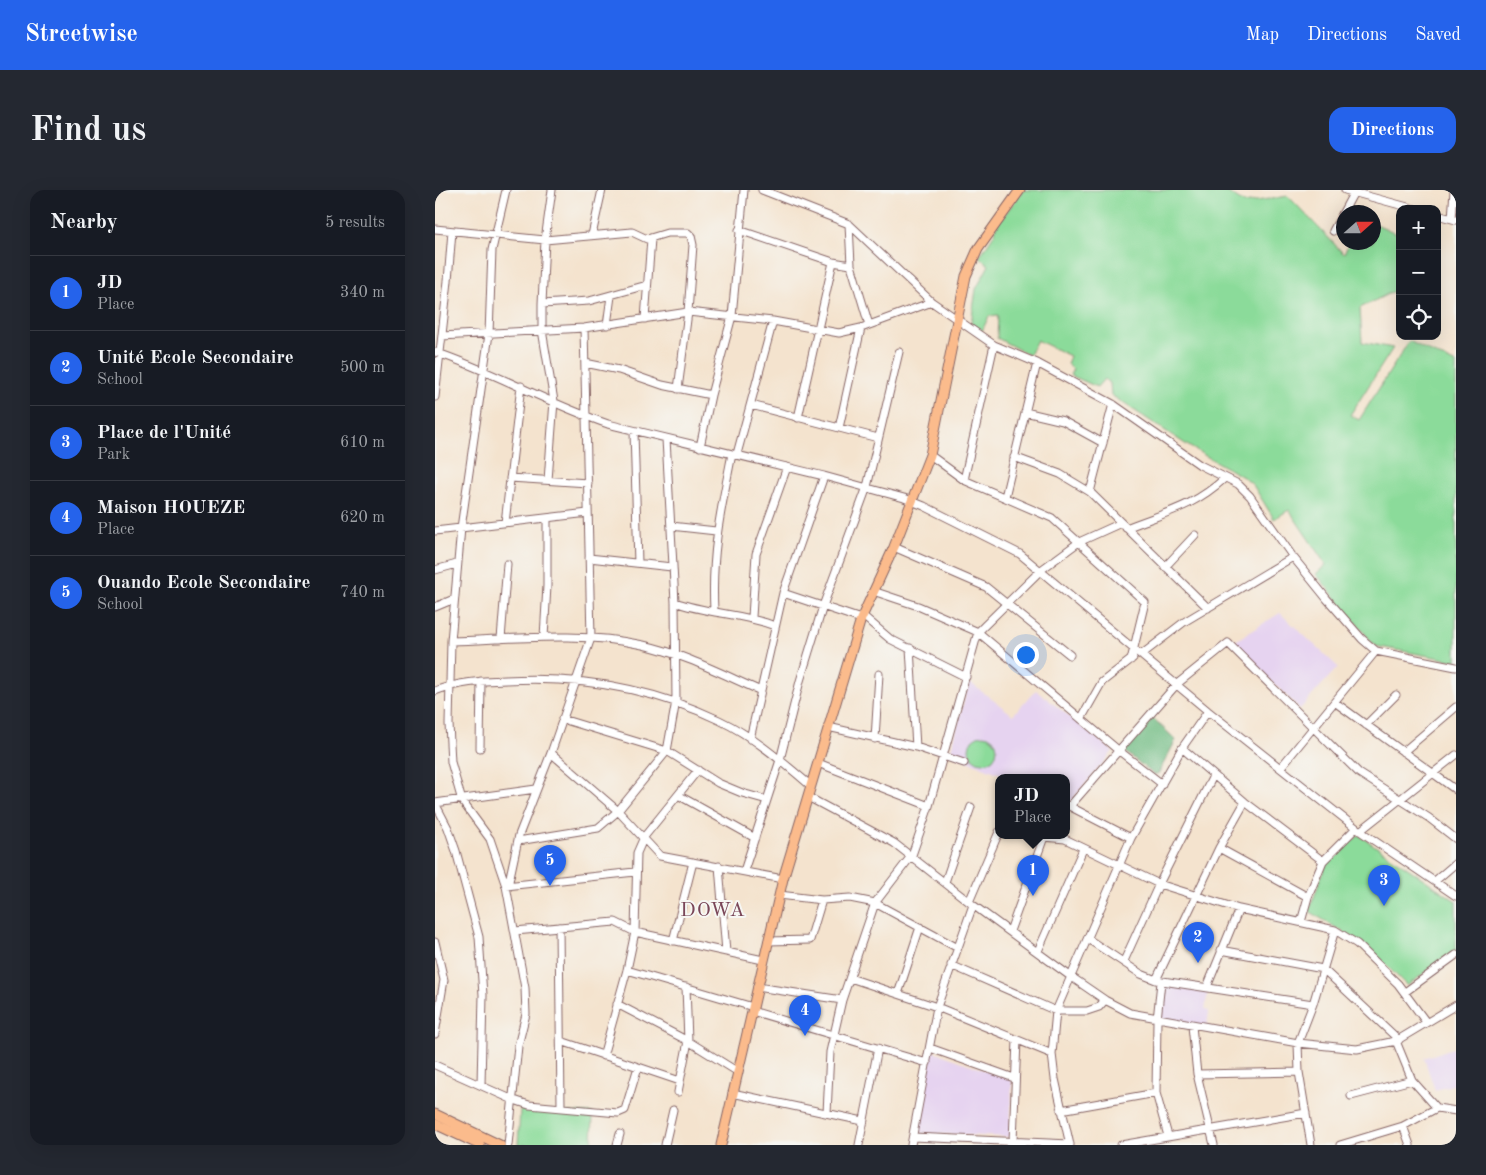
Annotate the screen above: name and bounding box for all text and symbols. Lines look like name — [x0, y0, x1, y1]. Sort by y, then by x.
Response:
text: Streetwise — [25, 23, 138, 47]
text: Map — [1246, 26, 1279, 44]
text: Directions — [1307, 26, 1387, 44]
text: Saved — [1415, 26, 1461, 44]
button: Directions — [1329, 107, 1456, 153]
text: Find us — [30, 113, 146, 148]
north arrow — [1336, 205, 1381, 250]
map controls — [1396, 205, 1441, 340]
button: + — [1396, 205, 1441, 250]
text: Nearby — [50, 212, 118, 233]
text: 5 results — [325, 215, 385, 231]
button: − — [1396, 250, 1441, 295]
text: JD — [97, 274, 122, 293]
text: 1 — [61, 285, 71, 301]
text: 340 m — [340, 285, 385, 301]
button: locate — [1396, 295, 1441, 340]
text: Place — [97, 297, 134, 313]
text: Unité Ecole Secondaire — [97, 349, 294, 368]
text: 2 — [61, 360, 71, 376]
text: 500 m — [340, 360, 385, 376]
text: School — [97, 372, 143, 388]
text: Place de l'Unité — [97, 424, 231, 443]
text: 3 — [61, 435, 71, 451]
text: 610 m — [340, 435, 385, 451]
text: Park — [97, 447, 130, 463]
text: Maison HOUEZE — [97, 499, 245, 518]
text: 4 — [61, 510, 71, 526]
text: 620 m — [340, 510, 385, 526]
text: Place — [97, 522, 134, 538]
text: Ouando Ecole Secondaire — [97, 574, 311, 593]
text: 5 — [61, 585, 71, 601]
text: 740 m — [340, 585, 385, 601]
text: School — [97, 597, 143, 613]
your location — [1013, 642, 1039, 668]
popup — [995, 774, 1070, 839]
text: JD — [1014, 787, 1039, 806]
text: Place — [1014, 810, 1051, 826]
pin: 5 — [534, 845, 566, 886]
pin: 1 — [1017, 855, 1049, 896]
pin: 3 — [1368, 865, 1400, 906]
district label: DOWA — [680, 901, 746, 921]
pin: 2 — [1182, 922, 1214, 963]
pin: 4 — [789, 995, 821, 1036]

